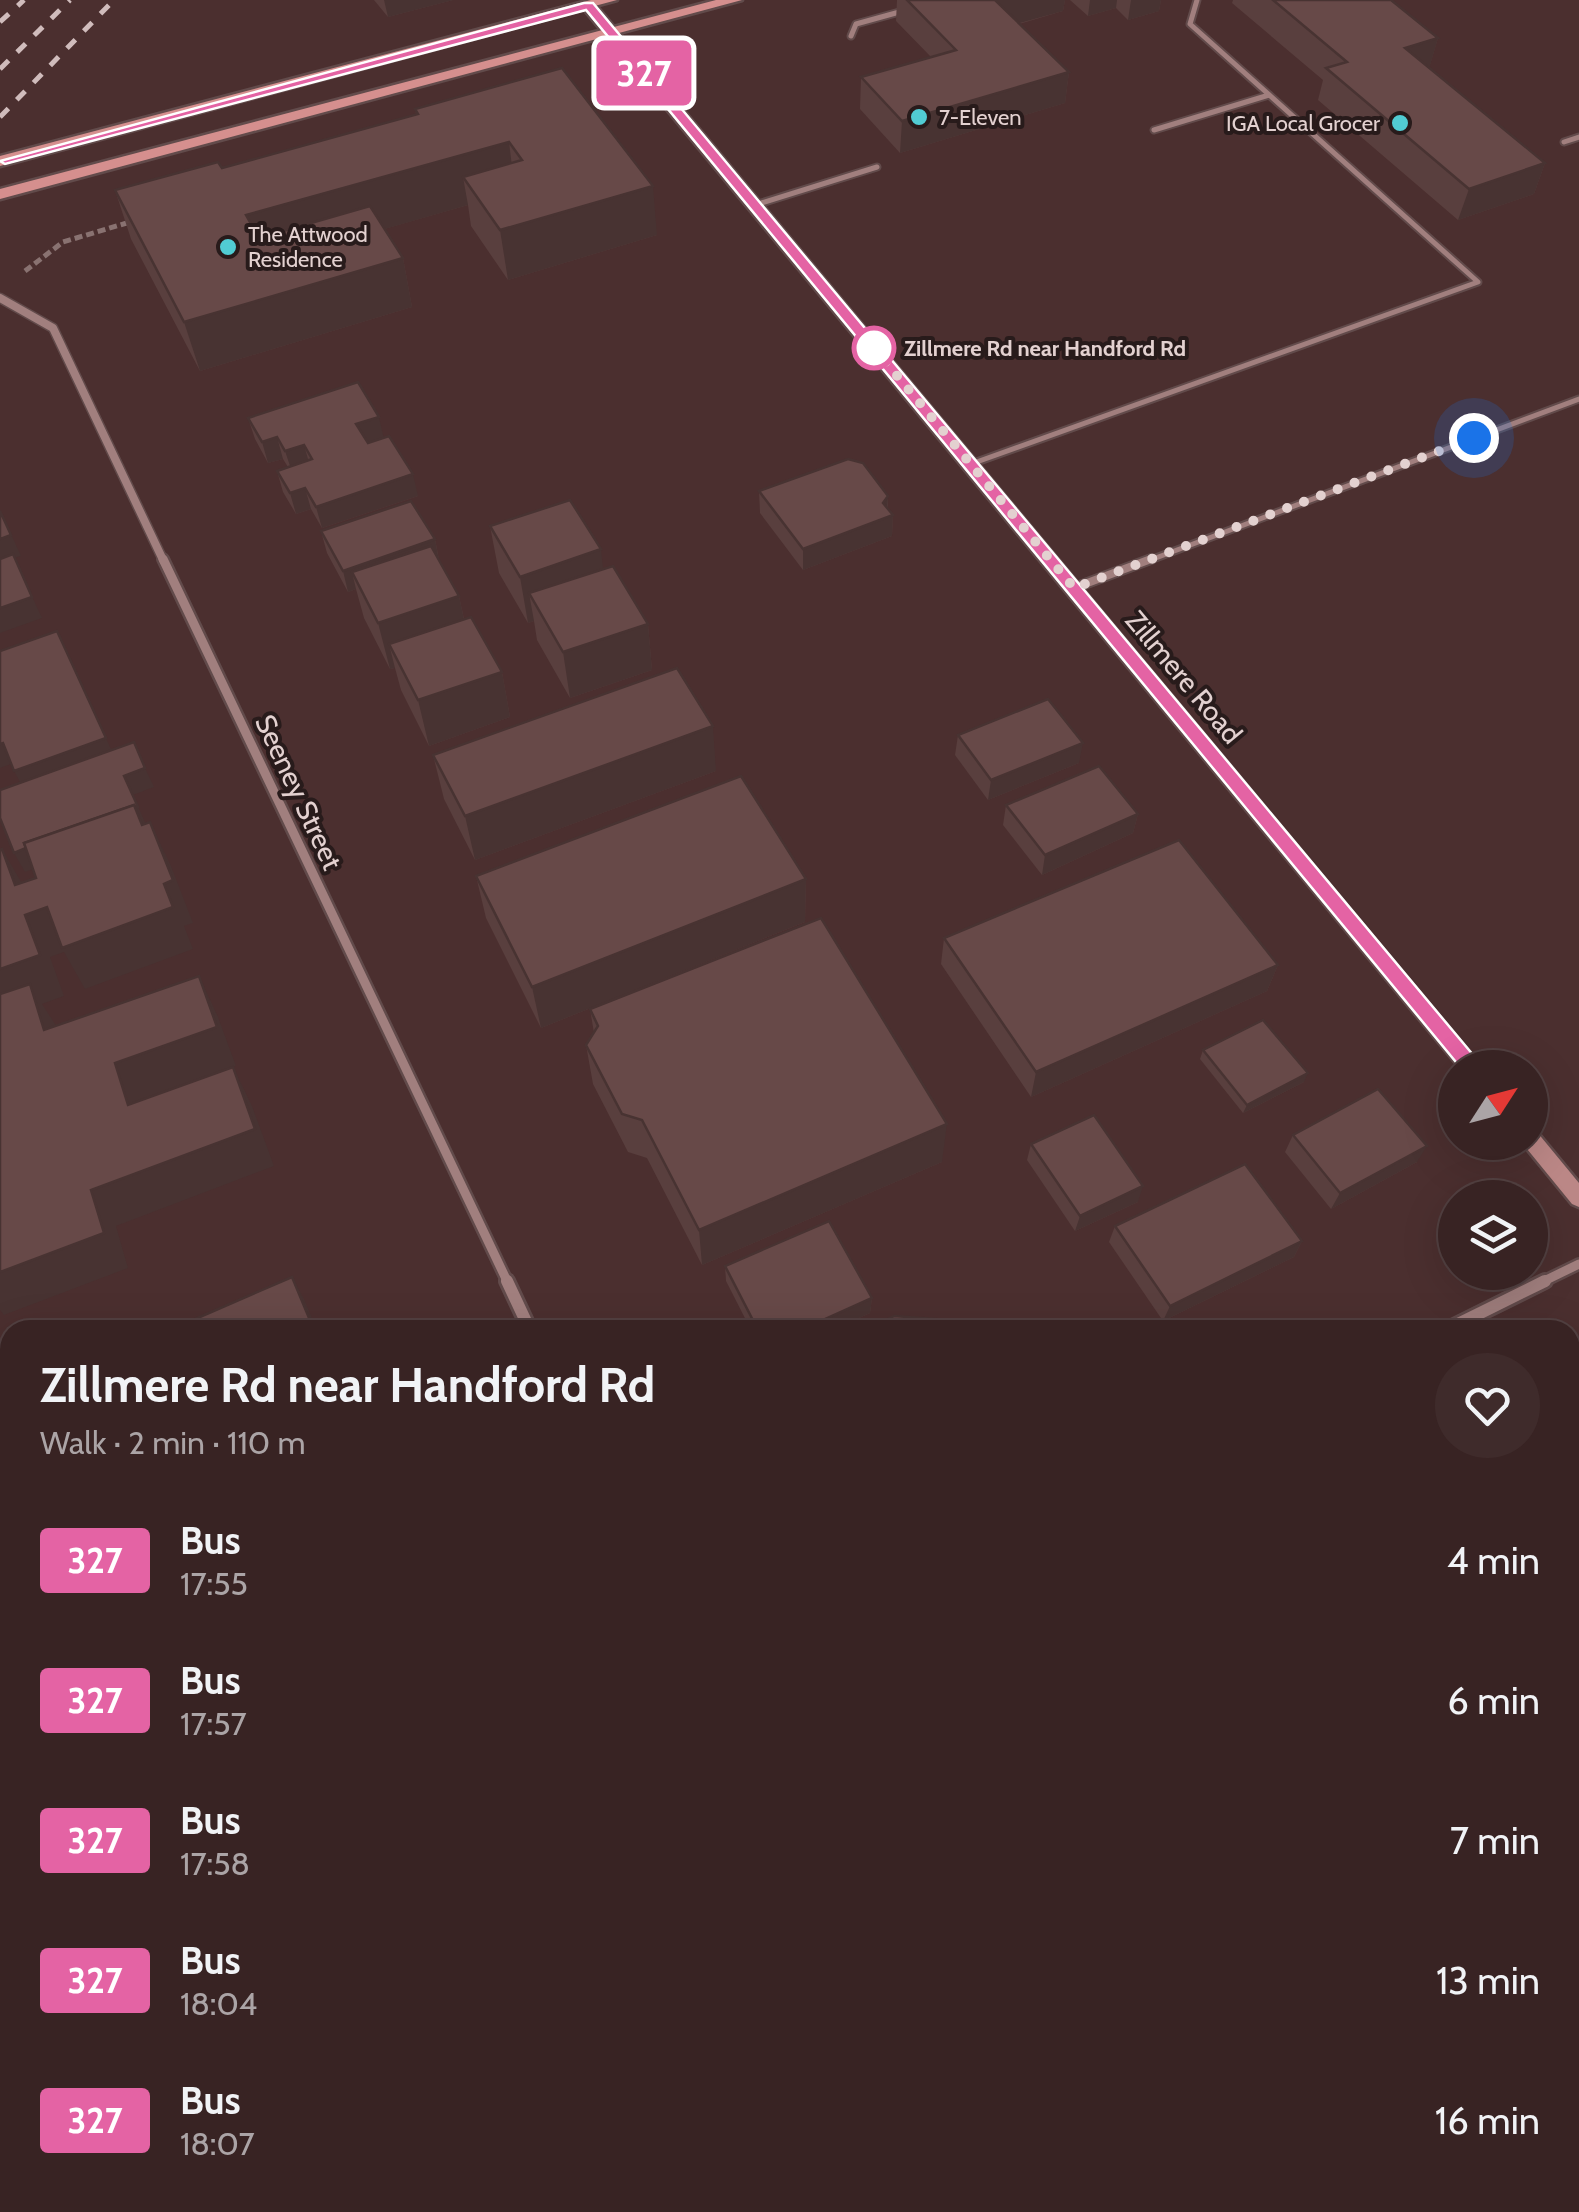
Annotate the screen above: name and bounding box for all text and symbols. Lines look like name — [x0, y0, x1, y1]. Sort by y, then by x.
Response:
line badge: 327 — [586, 40, 702, 106]
text: 327 — [616, 52, 672, 95]
place label: 7-Eleven — [939, 104, 1022, 131]
marker: 7-Eleven — [908, 106, 930, 128]
place label: IGA Local Grocer — [1226, 110, 1380, 137]
marker: IGA Local Grocer — [1389, 112, 1411, 134]
place label: The Attwood Residence — [248, 221, 368, 273]
marker: The Attwood Residence — [217, 236, 239, 258]
marker: Zillmere Rd near Handford Rd — [853, 327, 895, 369]
place label: Zillmere Rd near Handford Rd — [904, 335, 1186, 362]
your location — [1449, 413, 1499, 463]
street label: Zillmere Road — [1119, 604, 1249, 750]
street label: Seeney Street — [248, 709, 350, 875]
north arrow — [1438, 1050, 1548, 1160]
map controls — [1438, 1050, 1548, 1290]
button: layers — [1438, 1180, 1548, 1290]
button: heart — [1435, 1353, 1540, 1458]
text: Zillmere Rd near Handford Rd — [40, 1356, 655, 1414]
text: Walk · 2 min · 110 m — [40, 1423, 305, 1462]
text: Bus — [180, 1517, 241, 1564]
text: 4 min — [1447, 1537, 1540, 1584]
text: 327 — [67, 1539, 123, 1582]
text: 17:55 — [180, 1564, 248, 1603]
text: Bus — [180, 1657, 241, 1704]
text: 6 min — [1447, 1677, 1540, 1724]
text: 327 — [67, 1679, 123, 1722]
text: 17:57 — [180, 1704, 247, 1743]
text: Bus — [180, 1797, 241, 1844]
text: 7 min — [1450, 1817, 1540, 1864]
text: 327 — [67, 1819, 123, 1862]
text: 17:58 — [180, 1844, 250, 1883]
text: Bus — [180, 1937, 241, 1984]
text: 13 min — [1436, 1957, 1540, 2004]
text: 327 — [67, 1959, 123, 2002]
text: 18:04 — [180, 1984, 257, 2023]
text: Bus — [180, 2077, 241, 2124]
text: 16 min — [1435, 2097, 1540, 2144]
text: 327 — [67, 2099, 123, 2142]
text: 18:07 — [180, 2124, 255, 2163]

